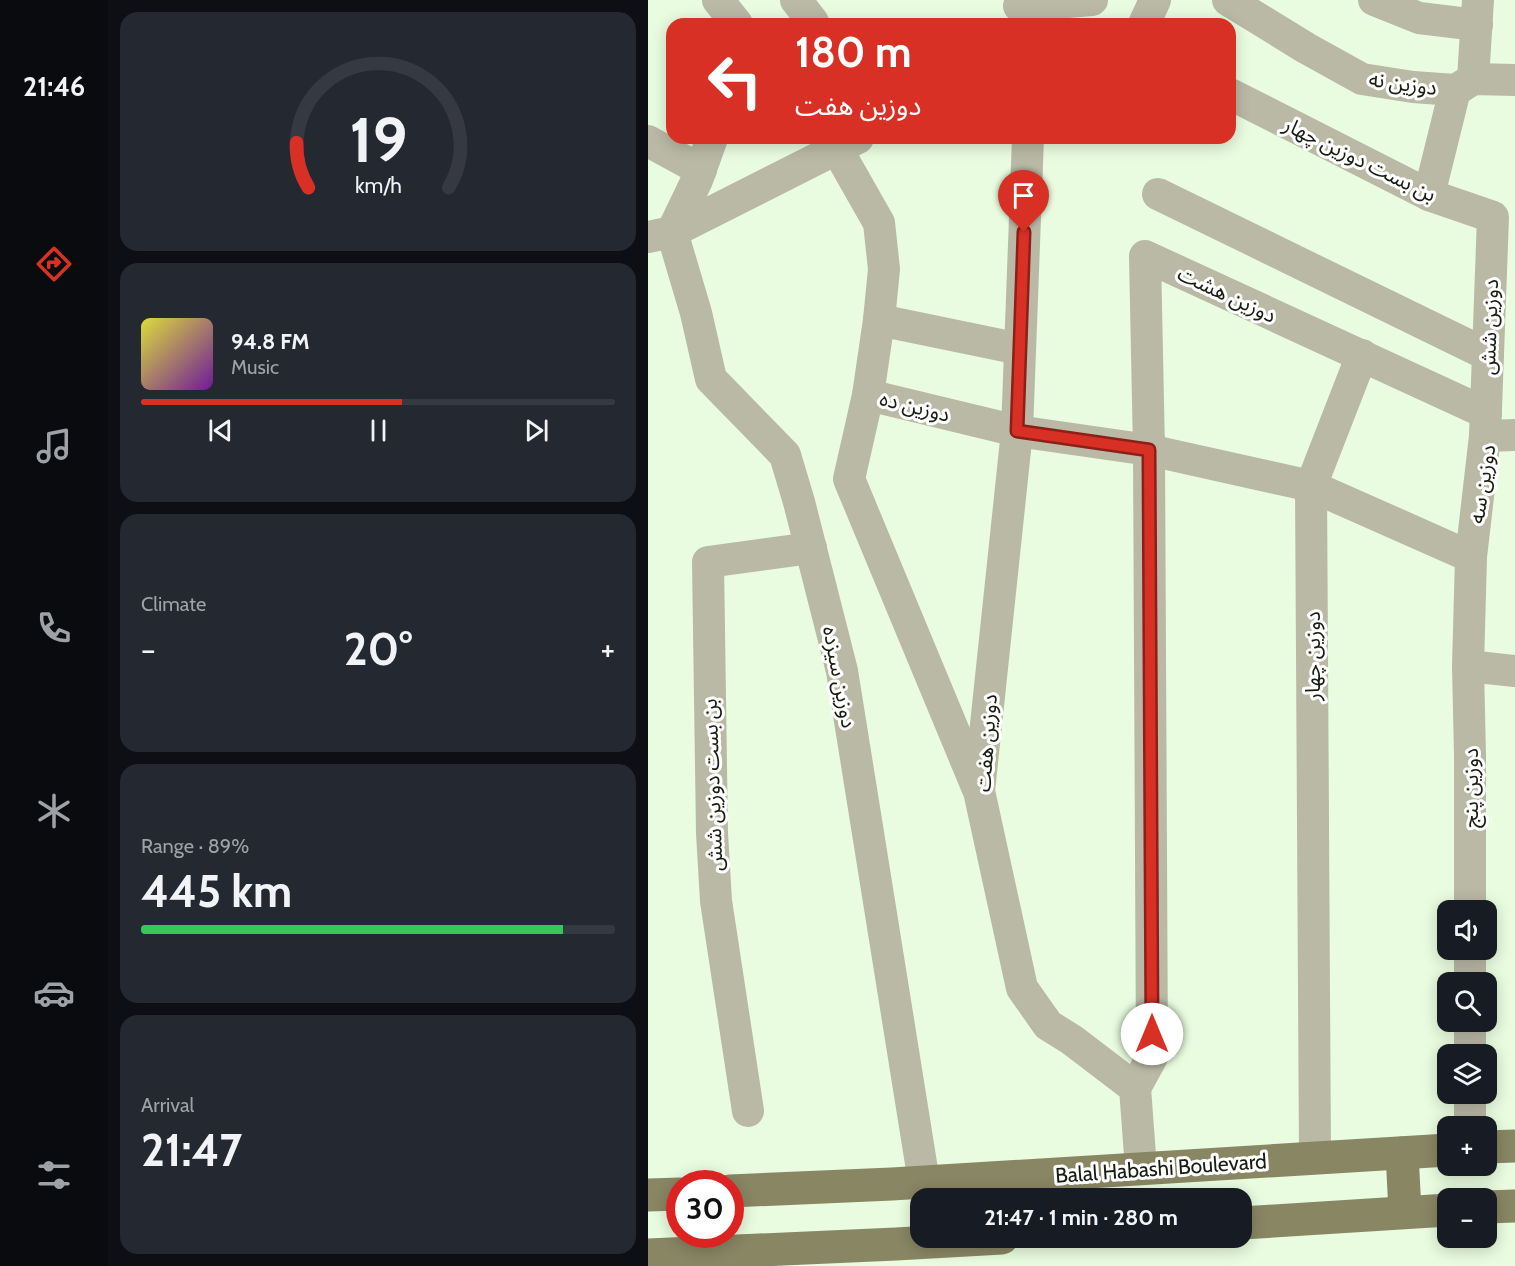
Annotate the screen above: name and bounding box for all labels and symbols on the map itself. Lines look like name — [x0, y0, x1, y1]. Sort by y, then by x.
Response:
street label: دوزین نه — [1367, 66, 1439, 100]
street label: بن بست دوزین چهار — [1278, 111, 1440, 208]
pin — [998, 170, 1049, 232]
street label: دوزین هشت — [1174, 260, 1280, 328]
street label: دوزین شش — [1475, 279, 1503, 375]
street label: دوزین ده — [877, 385, 953, 427]
street label: دوزین سه — [1463, 443, 1501, 525]
street label: دوزین چهار — [1300, 611, 1326, 702]
street label: دوزین سیزده — [818, 624, 862, 730]
street label: دوزین هفت — [970, 693, 1002, 793]
street label: بن بست دوزین شش — [696, 698, 728, 872]
street label: دوزین پنج — [1458, 748, 1486, 828]
position arrow — [1120, 1002, 1184, 1066]
street label: Balal Habashi Boulevard — [1054, 1148, 1268, 1188]
speed limit sign: 30 — [666, 1170, 744, 1248]

